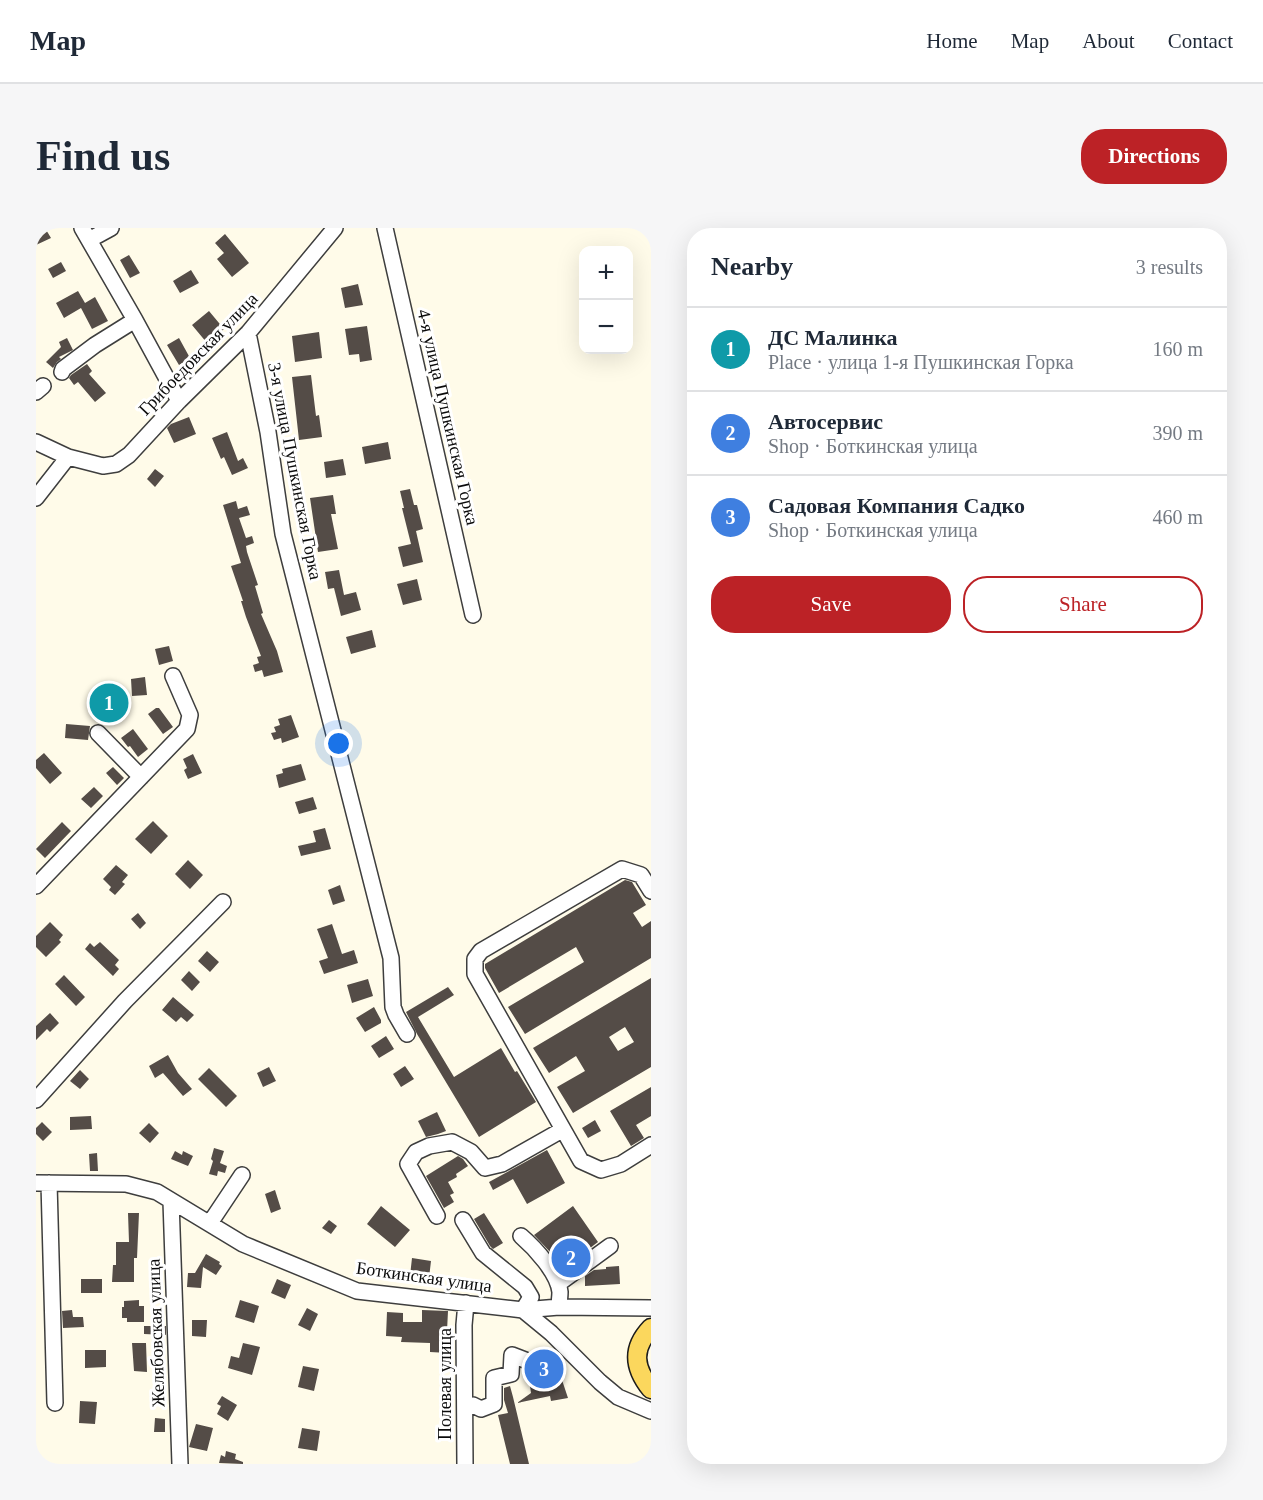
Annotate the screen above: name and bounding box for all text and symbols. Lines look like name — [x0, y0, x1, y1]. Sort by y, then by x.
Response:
text: Map — [30, 25, 86, 56]
text: Home — [926, 29, 978, 53]
text: Map — [1011, 29, 1049, 53]
text: About — [1082, 29, 1135, 53]
text: Contact — [1168, 29, 1233, 53]
button: Directions — [1081, 129, 1227, 184]
text: Find us — [36, 133, 170, 179]
map controls — [579, 246, 633, 354]
button: + — [579, 246, 633, 300]
text: Nearby — [711, 252, 793, 281]
text: 3 results — [1136, 256, 1203, 278]
street label: Грибоедовская улица — [134, 289, 262, 419]
button: − — [579, 300, 633, 354]
street label: 4-я улица Пушкинская Горка — [413, 307, 483, 527]
text: ДС Малинка — [768, 325, 898, 350]
text: 1 — [726, 338, 736, 360]
text: 160 m — [1152, 338, 1203, 360]
text: Place · улица 1-я Пушкинская Горка — [768, 351, 1074, 373]
street label: 3-я улица Пушкинская Горка — [264, 361, 326, 581]
text: Автосервис — [768, 409, 883, 434]
text: 2 — [726, 422, 736, 444]
text: 390 m — [1152, 422, 1203, 444]
text: Shop · Боткинская улица — [768, 435, 978, 457]
text: Садовая Компания Садко — [768, 493, 1025, 518]
text: 3 — [726, 506, 736, 528]
text: 460 m — [1152, 506, 1203, 528]
text: Shop · Боткинская улица — [768, 519, 978, 541]
button: Save — [711, 576, 951, 633]
button: Share — [963, 576, 1203, 633]
pin: 1 — [90, 680, 128, 726]
your location — [324, 729, 353, 758]
pin: 2 — [552, 1236, 590, 1280]
street label: Желябовская улица — [143, 1258, 169, 1408]
street label: Боткинская улица — [355, 1258, 493, 1296]
street label: Полевая улица — [435, 1328, 455, 1440]
pin: 3 — [524, 1346, 564, 1392]

